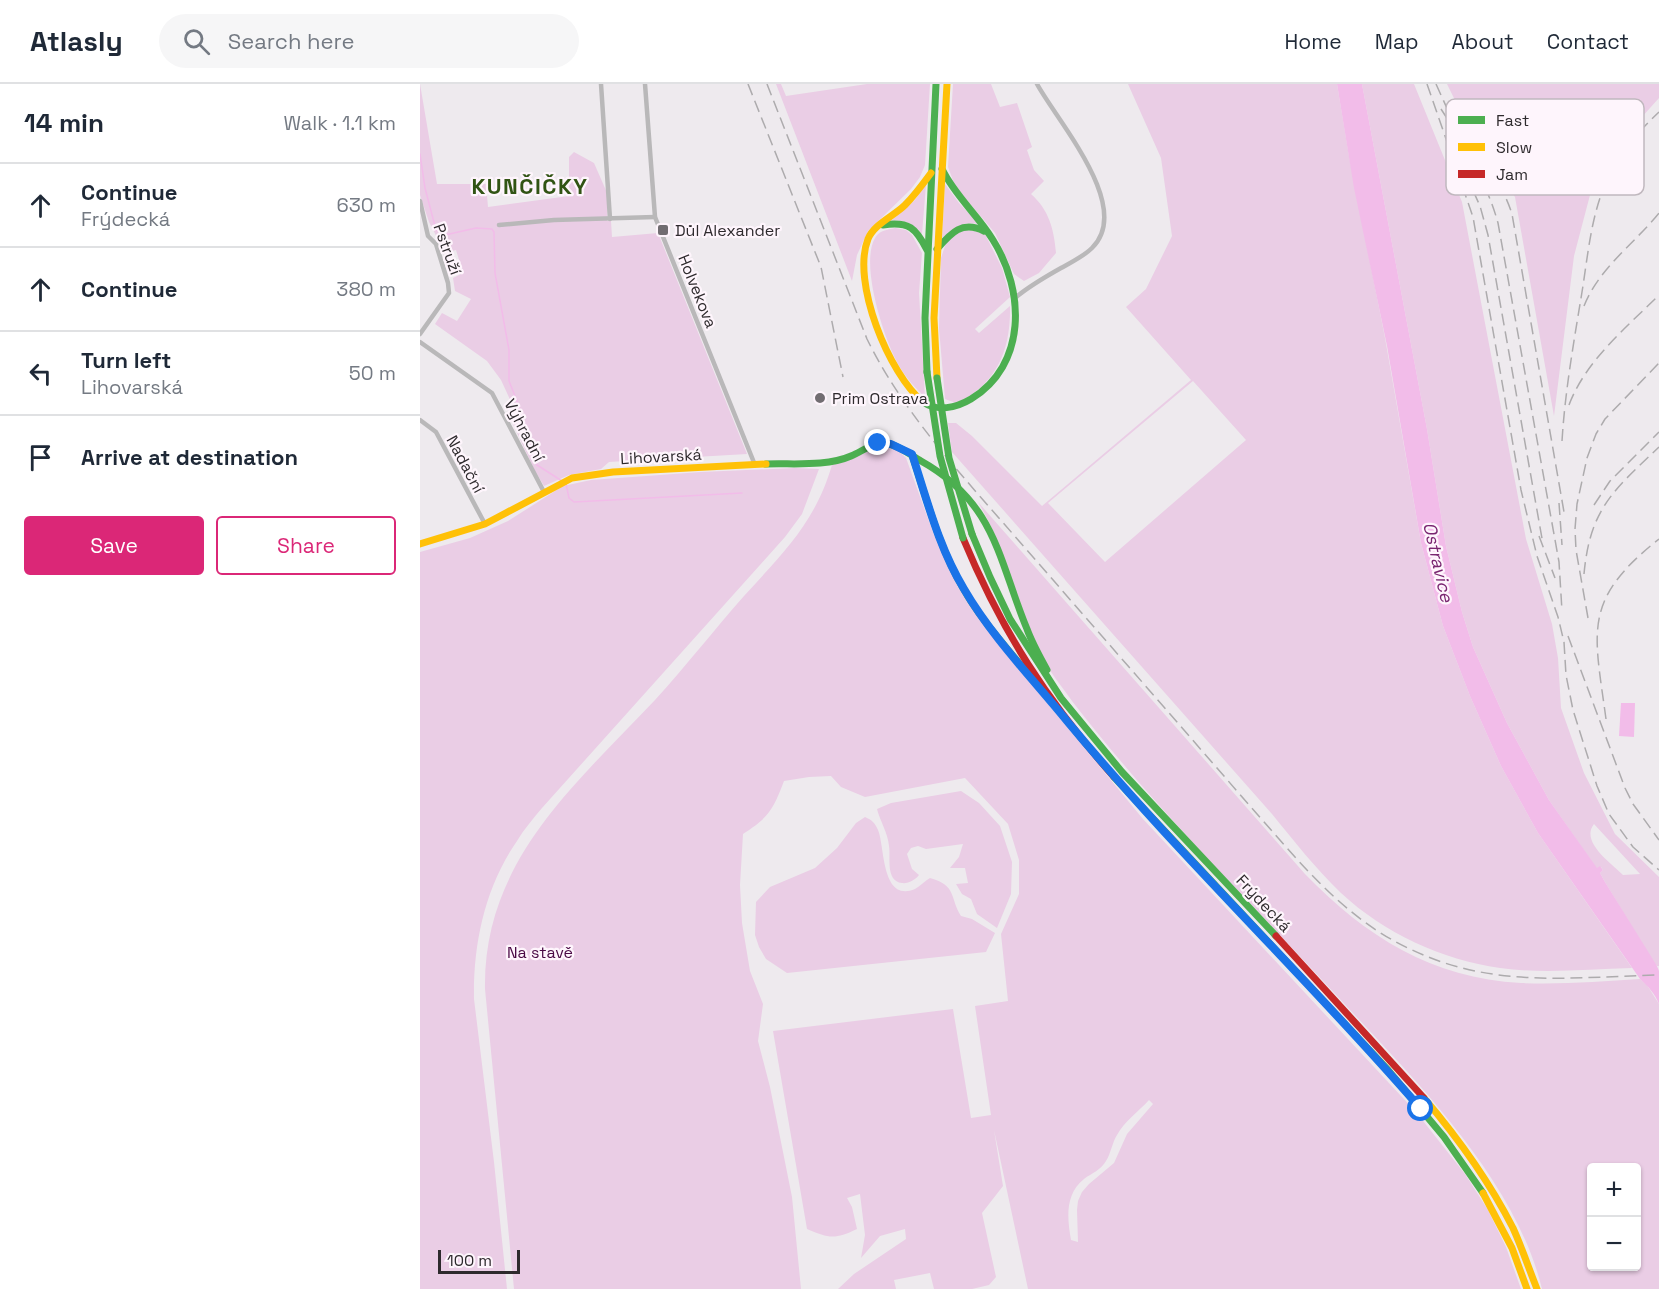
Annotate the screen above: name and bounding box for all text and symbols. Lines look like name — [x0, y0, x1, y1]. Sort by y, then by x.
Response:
search box — [159, 14, 579, 68]
text: Atlasly — [30, 23, 123, 59]
icon: search — [180, 25, 213, 58]
text: Search here — [228, 27, 354, 55]
text: Home — [1284, 28, 1342, 55]
text: Map — [1375, 28, 1419, 55]
text: About — [1452, 28, 1514, 55]
text: Contact — [1547, 28, 1629, 55]
legend — [1446, 99, 1644, 195]
text: 14 min — [24, 106, 104, 140]
text: Walk · 1.1 km — [283, 110, 396, 136]
text: Fast — [1496, 110, 1529, 131]
text: Slow — [1496, 137, 1532, 158]
text: Jam — [1496, 164, 1528, 185]
district label: KUNČIČKY — [472, 172, 588, 200]
text: Continue — [81, 178, 177, 206]
icon: ahead — [24, 189, 57, 222]
text: 630 m — [337, 192, 396, 218]
text: Frýdecká — [81, 206, 170, 232]
place label: Důl Alexander — [675, 220, 780, 241]
street label: Pstruží — [429, 221, 467, 278]
marker: Důl Alexander — [656, 223, 670, 237]
street label: Holvekova — [673, 251, 722, 331]
icon: ahead — [24, 273, 57, 306]
text: Continue — [81, 275, 177, 303]
text: 380 m — [336, 276, 396, 302]
text: Turn left — [81, 346, 171, 374]
icon: left — [24, 357, 57, 390]
text: 50 m — [349, 360, 396, 386]
text: Lihovarská — [81, 374, 183, 400]
place label: Prim Ostrava — [832, 388, 928, 409]
marker: Prim Ostrava — [813, 391, 827, 405]
street label: Výhradní — [499, 395, 550, 465]
route end — [864, 429, 890, 455]
street label: Nadační — [442, 432, 489, 497]
icon: arrive — [24, 441, 57, 474]
text: Arrive at destination — [81, 443, 298, 471]
street label: Lihovarská — [620, 444, 702, 469]
button: Save — [24, 516, 204, 575]
button: Share — [216, 516, 396, 575]
water label: Ostravice — [1418, 520, 1459, 605]
street label: Frýdecká — [1232, 870, 1296, 937]
park label: Na stavě — [507, 942, 573, 963]
route start — [1407, 1095, 1433, 1121]
map controls — [1587, 1163, 1641, 1271]
button: + — [1587, 1163, 1641, 1217]
button: − — [1587, 1217, 1641, 1271]
scale bar — [438, 1247, 520, 1274]
text: 100 m — [447, 1250, 492, 1271]

